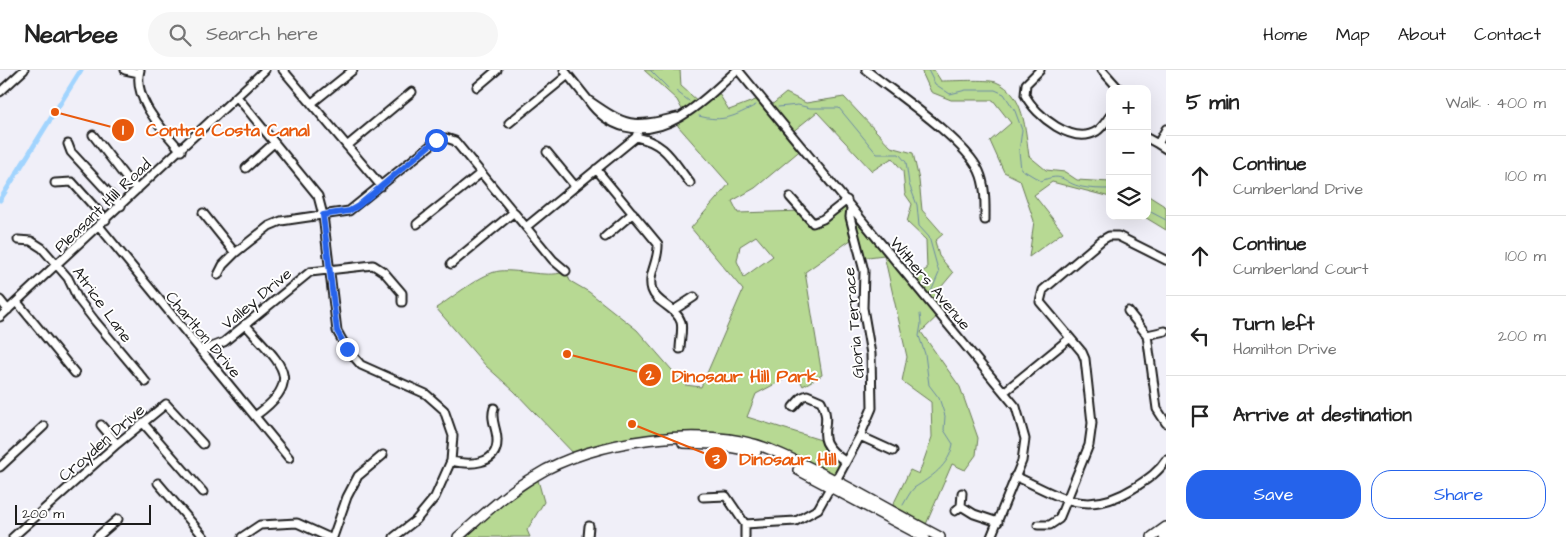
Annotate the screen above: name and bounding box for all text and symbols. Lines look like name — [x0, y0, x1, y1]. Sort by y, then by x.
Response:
search box — [148, 12, 498, 57]
text: Nearbee — [25, 18, 118, 52]
icon: search — [166, 21, 194, 49]
text: Search here — [206, 21, 318, 48]
text: Home — [1263, 22, 1308, 47]
text: Map — [1336, 22, 1370, 47]
text: About — [1398, 22, 1446, 47]
text: Contact — [1474, 22, 1541, 47]
map controls — [1106, 85, 1151, 220]
button: + — [1106, 85, 1151, 130]
text: 5 min — [1186, 88, 1239, 117]
text: Walk · 400 m — [1445, 92, 1546, 114]
callout: Contra Costa Canal — [111, 113, 320, 146]
text: Contra Costa Canal — [146, 118, 310, 143]
text: 1 — [122, 120, 124, 141]
route start — [425, 129, 448, 152]
button: − — [1106, 130, 1151, 175]
text: Continue — [1233, 151, 1307, 178]
street label: Pleasant Hill Road — [49, 154, 156, 258]
icon: ahead — [1186, 162, 1214, 190]
text: 100 m — [1505, 165, 1546, 187]
button: layers — [1106, 175, 1151, 220]
text: Cumberland Drive — [1233, 178, 1363, 200]
text: Continue — [1233, 231, 1307, 258]
street label: Withers Avenue — [885, 232, 976, 335]
icon: ahead — [1186, 242, 1214, 270]
text: 100 m — [1505, 245, 1546, 267]
text: Cumberland Court — [1233, 258, 1368, 280]
street label: Atrice Lane — [67, 262, 137, 347]
street label: Valley Drive — [217, 263, 297, 335]
street label: Gloria Terrace — [838, 266, 870, 379]
street label: Charlton Drive — [160, 287, 246, 383]
text: Turn left — [1233, 311, 1314, 338]
icon: left — [1186, 322, 1214, 350]
text: 200 m — [1498, 325, 1546, 347]
route end — [336, 338, 359, 361]
text: Hamilton Drive — [1233, 338, 1337, 360]
callout: Dinosaur Hill Park — [637, 359, 828, 392]
text: Dinosaur Hill Park — [672, 364, 819, 389]
text: 2 — [645, 365, 655, 386]
street label: Croyden Drive — [54, 399, 150, 487]
icon: arrive — [1186, 402, 1214, 430]
text: Arrive at destination — [1233, 402, 1412, 429]
callout: Dinosaur Hill — [704, 442, 846, 475]
text: Dinosaur Hill — [739, 447, 837, 472]
text: 3 — [711, 449, 720, 470]
button: Save — [1186, 470, 1361, 519]
button: Share — [1371, 470, 1546, 519]
scale bar — [15, 502, 151, 525]
text: 200 m — [22, 504, 64, 524]

